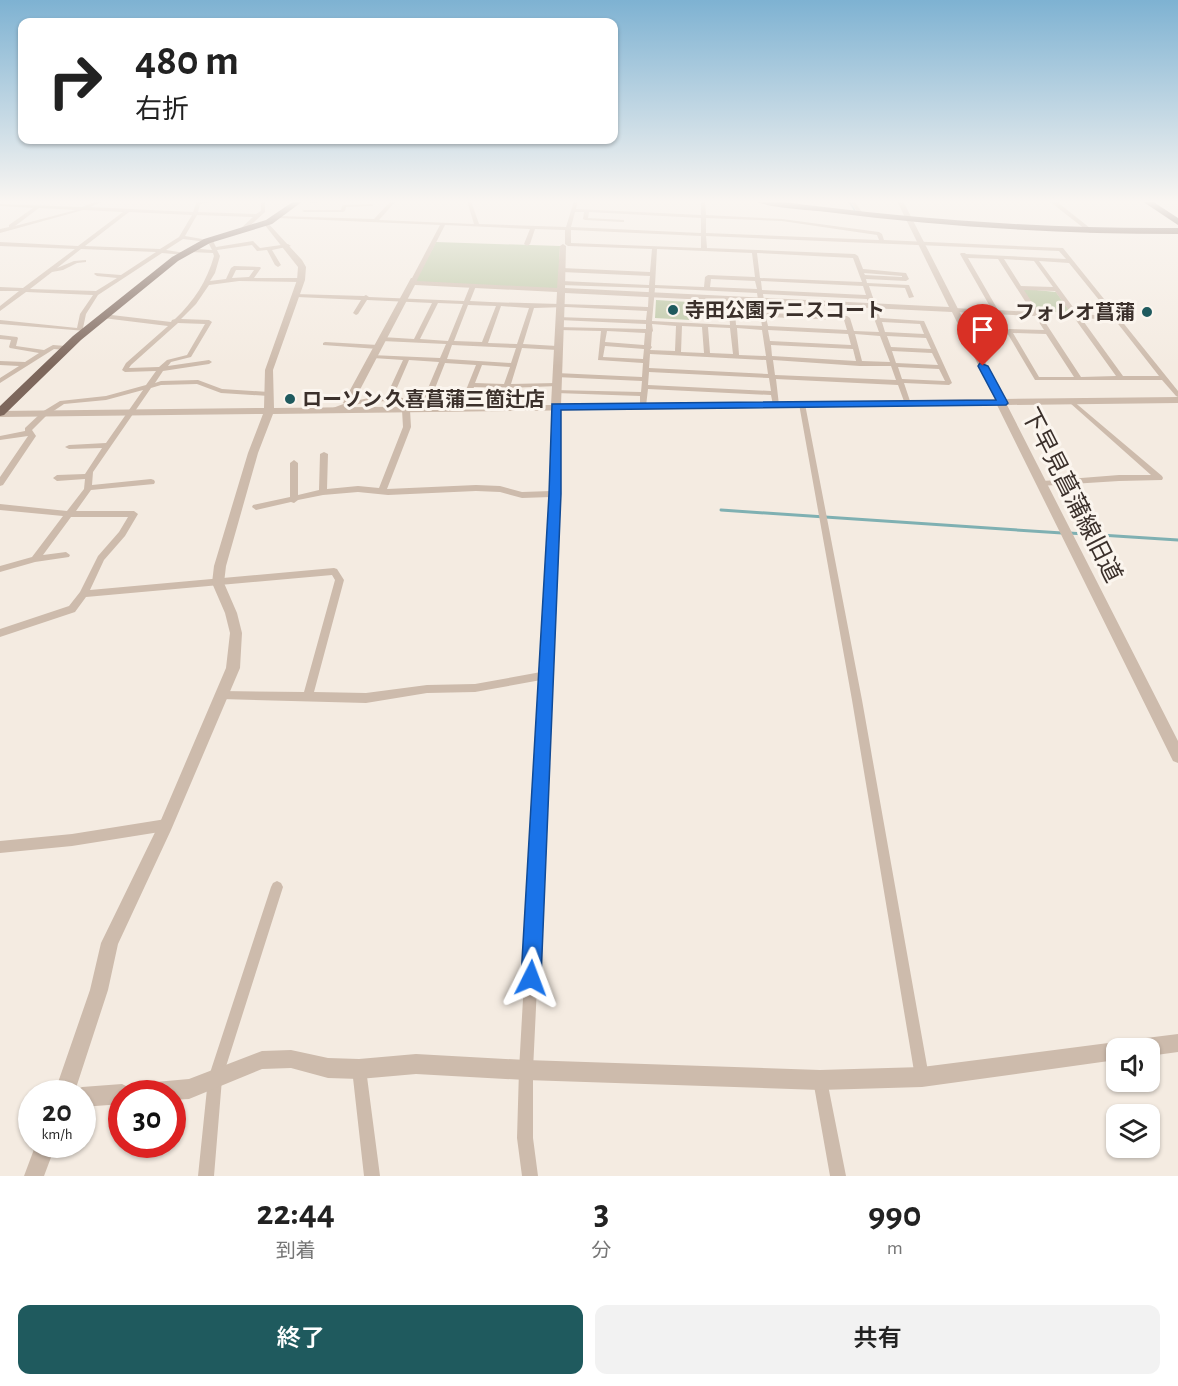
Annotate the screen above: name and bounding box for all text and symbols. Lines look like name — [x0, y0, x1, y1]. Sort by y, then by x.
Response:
text: 480 m — [135, 40, 239, 82]
icon: right — [36, 42, 114, 120]
text: 右折 — [135, 96, 189, 123]
place label: 寺田公園テニスコート — [685, 300, 885, 321]
place label: フォレオ菖蒲 — [1015, 302, 1135, 323]
marker: 寺田公園テニスコート — [666, 303, 680, 317]
pin — [957, 304, 1008, 366]
marker: フォレオ菖蒲 — [1140, 305, 1154, 319]
icon: arrive — [966, 313, 999, 346]
place label: ローソン 久喜菖蒲三箇辻店 — [302, 388, 545, 410]
marker: ローソン 久喜菖蒲三箇辻店 — [283, 392, 297, 406]
street label: 下早見菖蒲線旧道 — [1017, 404, 1127, 586]
position arrow — [499, 946, 563, 1010]
map controls — [1106, 1038, 1160, 1158]
button: sound — [1106, 1038, 1160, 1092]
speed limit sign: 30 — [108, 1080, 186, 1158]
text: 20 — [42, 1097, 72, 1127]
button: layers — [1106, 1104, 1160, 1158]
text: km/h — [42, 1127, 72, 1142]
text: 22:44 — [257, 1195, 335, 1231]
text: 3 — [594, 1195, 609, 1231]
text: 990 — [868, 1197, 921, 1233]
text: m — [887, 1238, 903, 1258]
text: 到着 — [276, 1241, 316, 1261]
text: 分 — [591, 1241, 611, 1261]
button: 終了 — [18, 1305, 583, 1374]
button: 共有 — [595, 1305, 1160, 1374]

